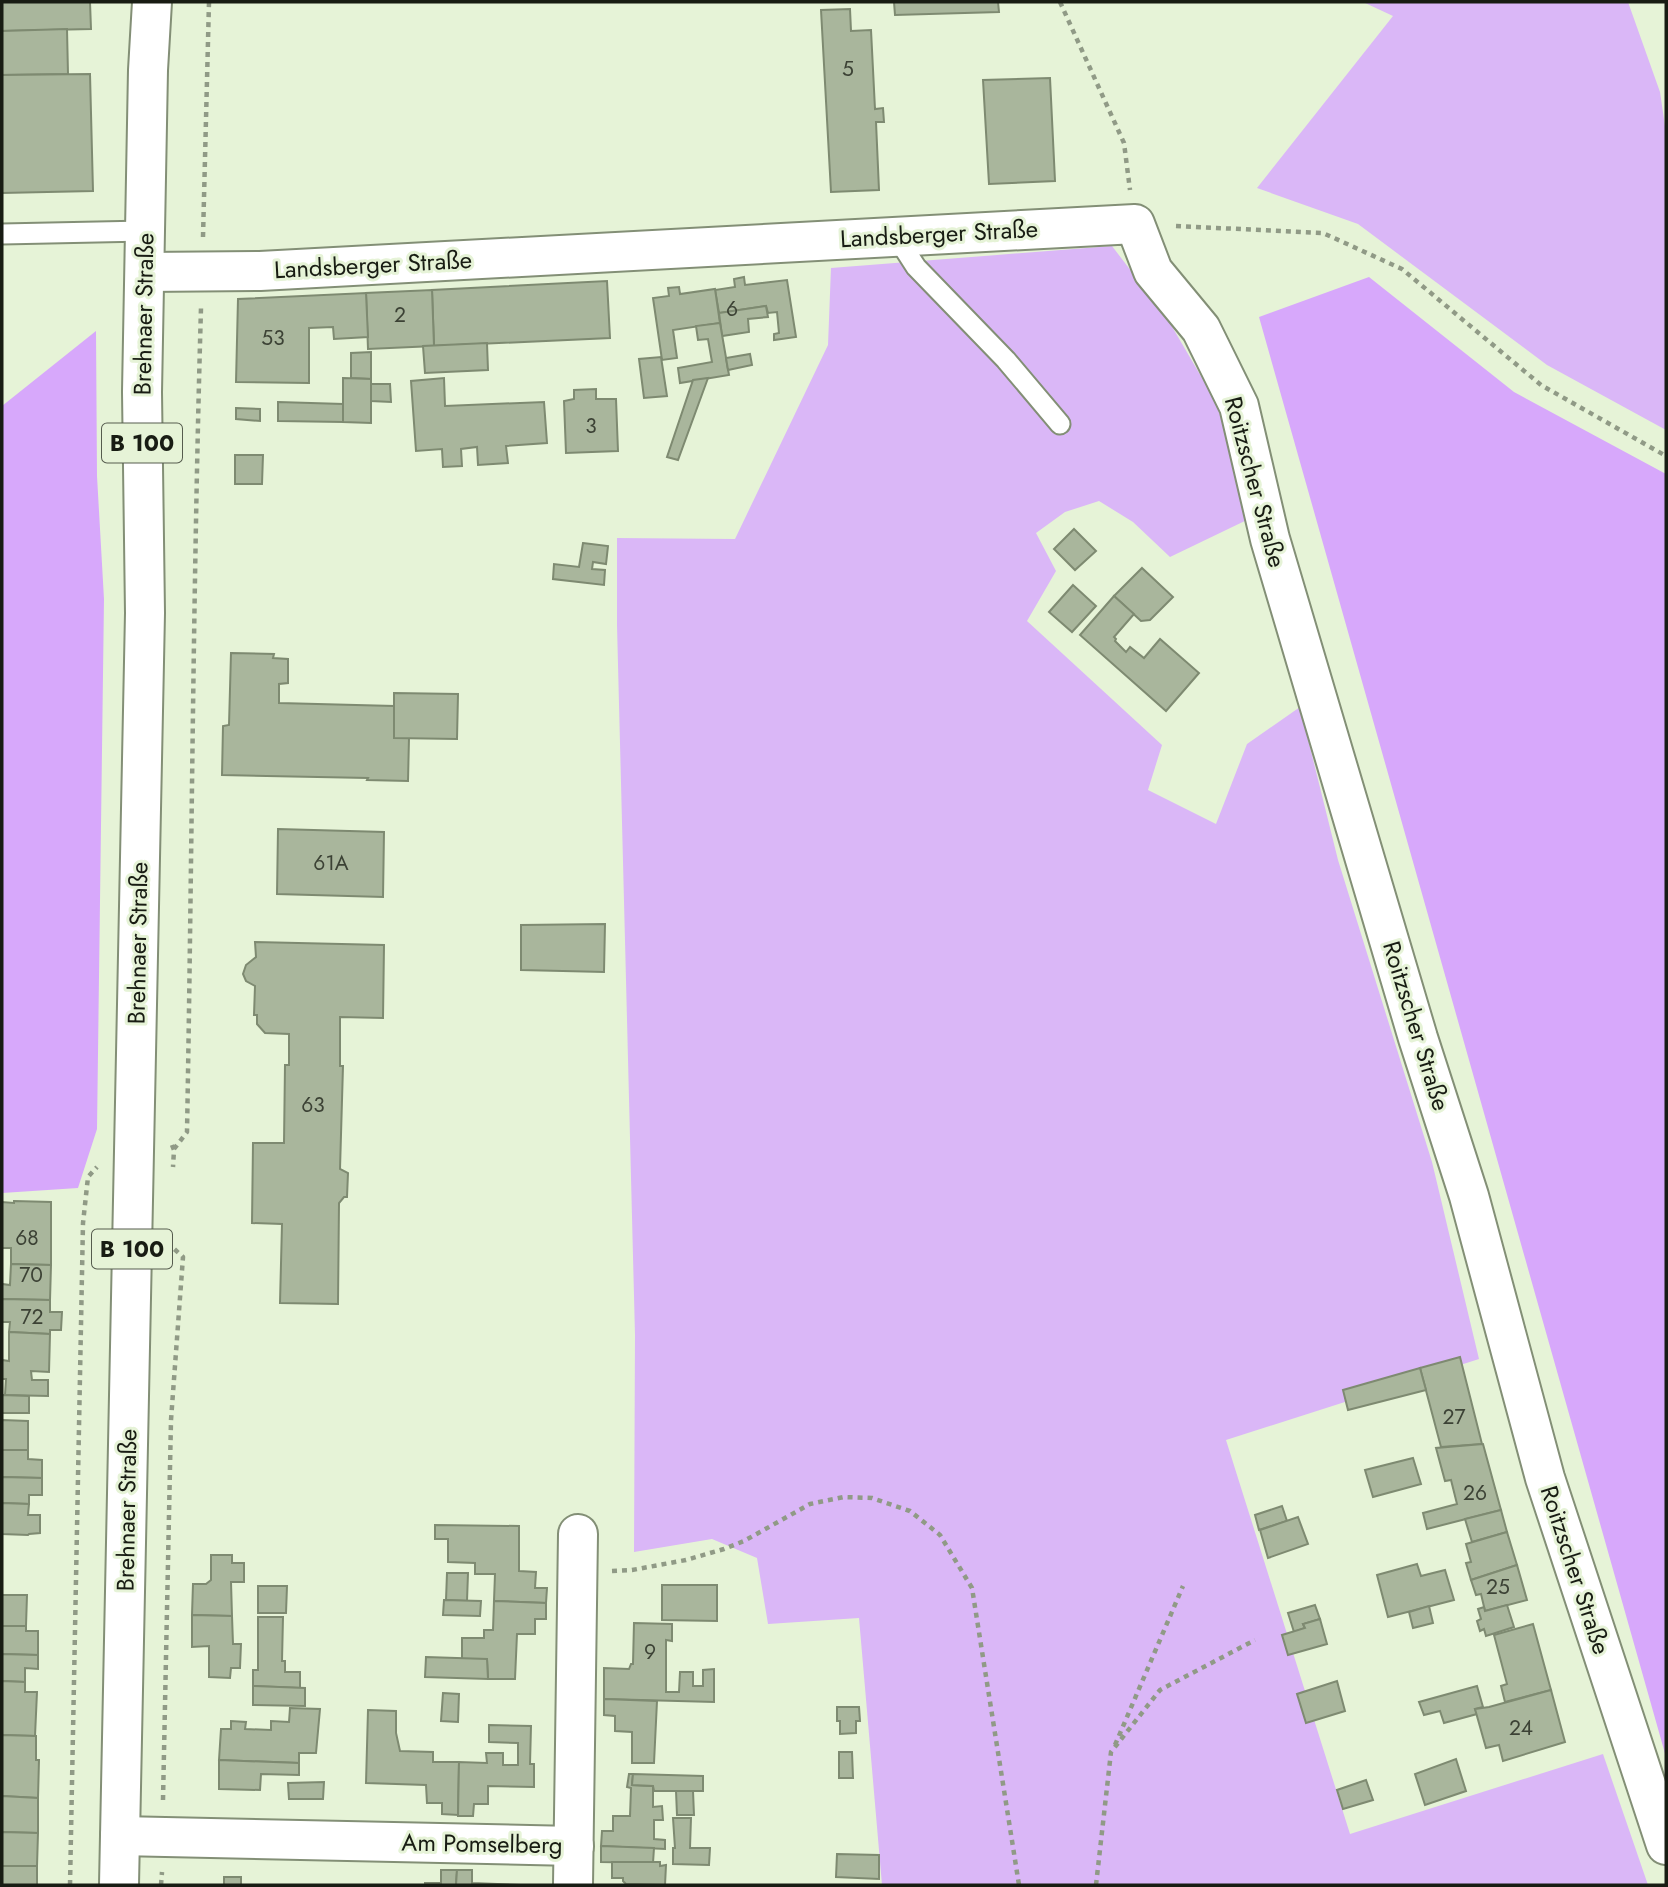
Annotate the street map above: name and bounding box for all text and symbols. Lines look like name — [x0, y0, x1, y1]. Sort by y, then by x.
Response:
house number: 5 — [842, 54, 854, 84]
street label: Landsberger Straße — [839, 211, 1039, 256]
street label: Brehnaer Straße — [125, 232, 162, 396]
street label: Landsberger Straße — [273, 242, 473, 287]
house number: 6 — [726, 294, 738, 324]
house number: 2 — [394, 300, 406, 330]
house number: 53 — [261, 323, 285, 353]
street label: Roitzscher Straße — [1216, 392, 1295, 571]
house number: 3 — [585, 411, 597, 441]
road number: B 100 — [102, 424, 182, 462]
house number: 61A — [313, 848, 349, 878]
street label: Brehnaer Straße — [119, 861, 156, 1025]
street label: Roitzscher Straße — [1374, 937, 1459, 1115]
house number: 63 — [301, 1090, 325, 1120]
house number: 68 — [15, 1223, 39, 1253]
road number: B 100 — [92, 1230, 172, 1268]
house number: 70 — [19, 1260, 43, 1290]
house number: 72 — [21, 1302, 43, 1332]
house number: 27 — [1443, 1402, 1465, 1432]
street label: Brehnaer Straße — [108, 1428, 145, 1592]
house number: 26 — [1463, 1478, 1487, 1508]
street label: Roitzscher Straße — [1532, 1481, 1619, 1659]
house number: 25 — [1486, 1572, 1510, 1602]
house number: 9 — [644, 1637, 656, 1667]
house number: 24 — [1509, 1713, 1533, 1743]
street label: Am Pomselberg — [401, 1825, 563, 1862]

